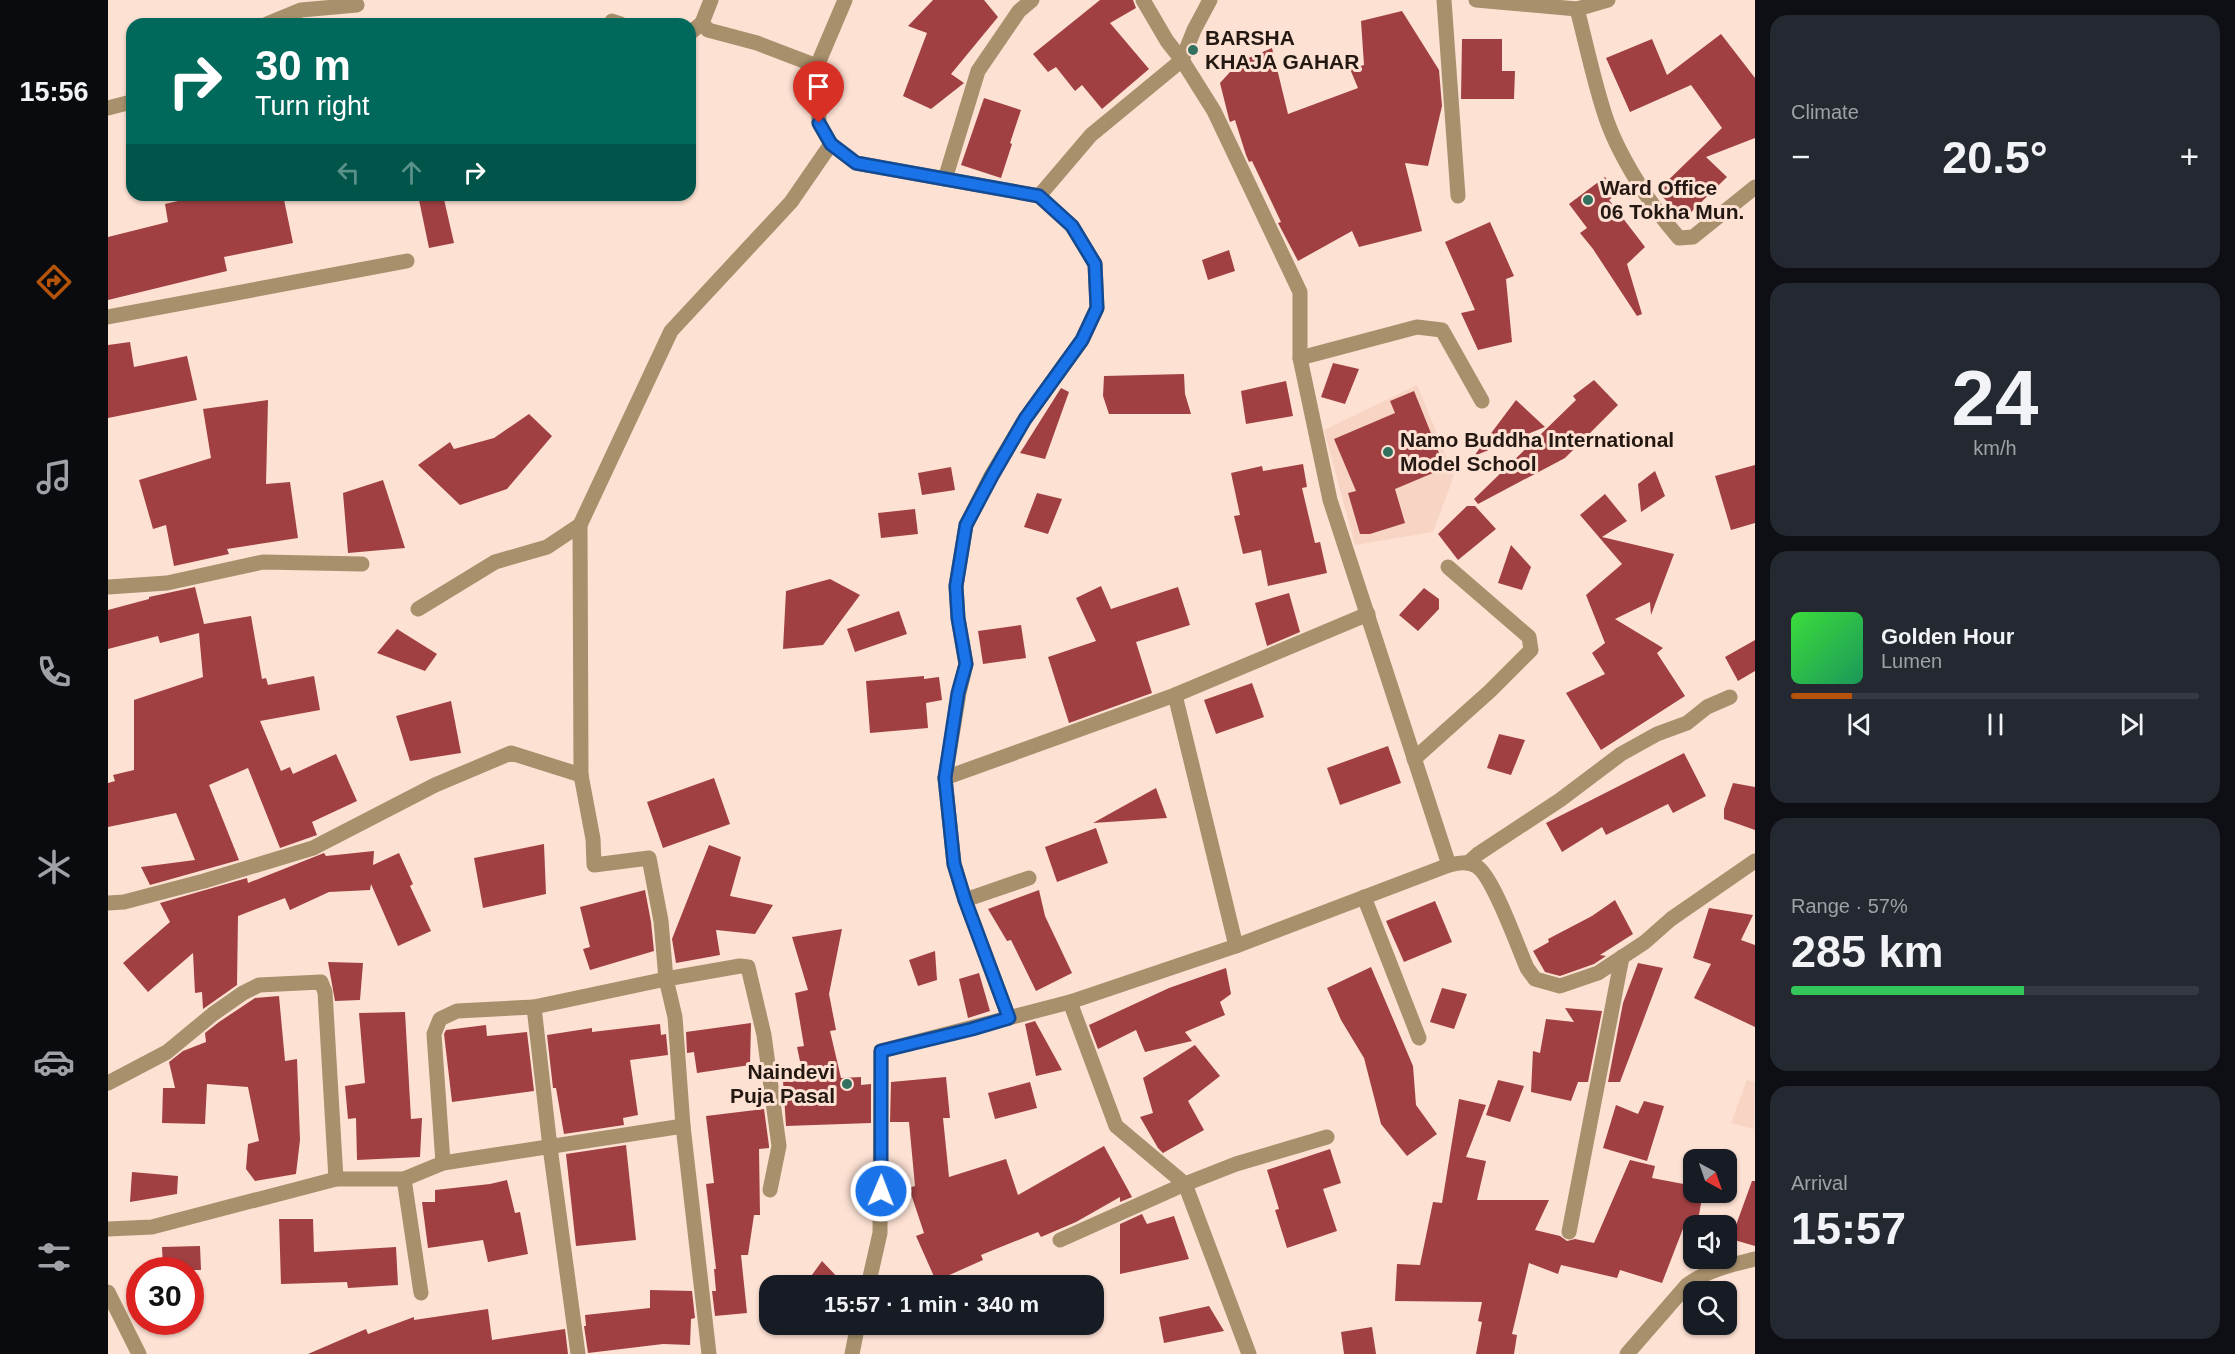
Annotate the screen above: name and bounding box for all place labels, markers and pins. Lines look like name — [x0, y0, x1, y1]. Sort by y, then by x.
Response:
place label: BARSHA KHAJA GAHAR — [1205, 26, 1359, 73]
marker: BARSHA KHAJA GAHAR — [1186, 43, 1200, 57]
pin — [793, 61, 844, 123]
place label: Ward Office 06 Tokha Mun. — [1600, 176, 1744, 223]
marker: Ward Office 06 Tokha Mun. — [1581, 193, 1595, 207]
place label: Namo Buddha International Model School — [1400, 428, 1674, 475]
marker: Namo Buddha International Model School — [1381, 445, 1395, 459]
place label: Naindevi Puja Pasal — [730, 1060, 835, 1107]
marker: Naindevi Puja Pasal — [840, 1077, 854, 1091]

